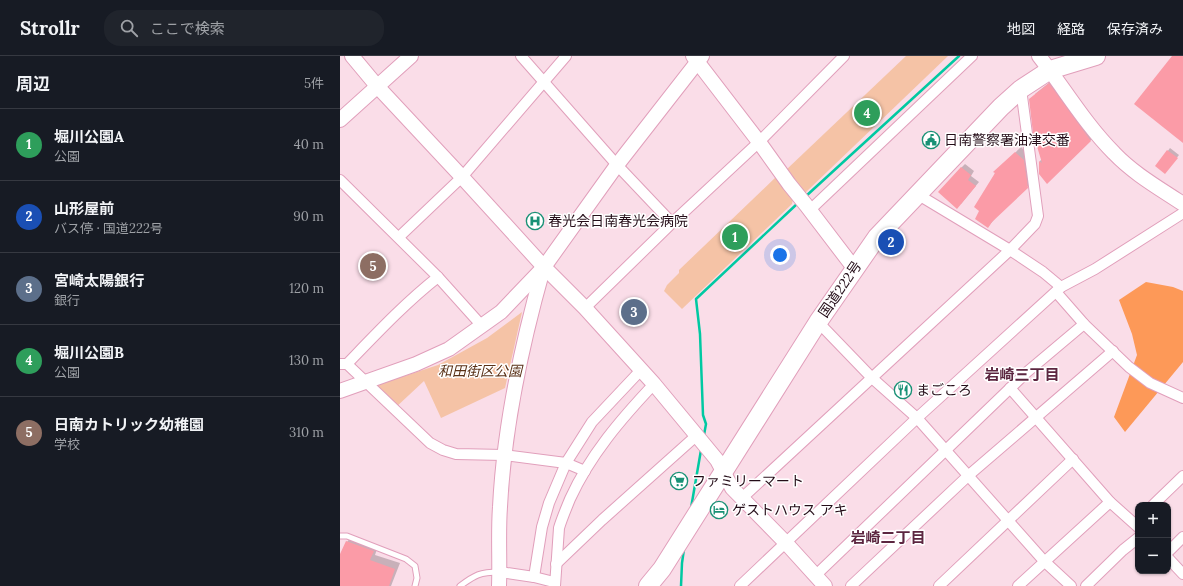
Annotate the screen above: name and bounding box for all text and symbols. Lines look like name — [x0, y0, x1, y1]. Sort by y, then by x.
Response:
search box — [104, 10, 384, 46]
text: Strollr — [20, 16, 80, 40]
icon: search — [118, 17, 140, 39]
text: ここで検索 — [150, 19, 225, 38]
text: 地図 — [1007, 20, 1035, 38]
text: 経路 — [1057, 20, 1085, 38]
text: 保存済み — [1107, 20, 1163, 38]
text: 周辺 — [16, 73, 50, 95]
text: 5件 — [304, 75, 324, 92]
pin: 4 — [854, 98, 880, 128]
text: 堀川公園A — [54, 127, 124, 146]
public building icon: 日南警察署油津交番 — [921, 130, 941, 150]
place label: 日南警察署油津交番 — [944, 131, 1070, 149]
text: 1 — [26, 136, 32, 153]
text: 40 m — [294, 136, 324, 153]
text: 公園 — [54, 148, 80, 165]
text: 山形屋前 — [54, 199, 114, 218]
text: 2 — [26, 208, 32, 225]
text: 90 m — [293, 208, 324, 225]
hospital icon: 春光会日南春光会病院 — [525, 211, 545, 231]
place label: 春光会日南春光会病院 — [548, 212, 688, 230]
text: バス停 · 国道222号 — [54, 220, 163, 237]
pin: 1 — [722, 222, 748, 252]
pin: 2 — [878, 227, 904, 257]
your location — [770, 245, 790, 265]
pin: 5 — [360, 251, 386, 281]
street label: 国道222号 — [814, 257, 866, 321]
text: 宮崎太陽銀行 — [54, 271, 144, 290]
text: 3 — [25, 280, 33, 297]
text: 120 m — [289, 280, 324, 297]
text: 銀行 — [54, 292, 80, 309]
pin: 3 — [621, 297, 647, 327]
text: 堀川公園B — [54, 343, 124, 362]
text: 4 — [25, 352, 33, 369]
text: 130 m — [289, 352, 324, 369]
park label: 和田街区公園 — [438, 362, 524, 380]
text: 公園 — [54, 364, 80, 381]
district label: 岩崎三丁目 — [984, 365, 1060, 384]
restaurant icon: まごころ — [893, 380, 913, 400]
place label: まごころ — [916, 381, 972, 399]
text: 日南カトリック幼稚園 — [54, 415, 204, 434]
text: 5 — [25, 424, 33, 441]
text: 310 m — [289, 424, 324, 441]
text: 学校 — [54, 436, 80, 453]
supermarket icon: ファミリーマート — [669, 471, 689, 491]
place label: ファミリーマート — [692, 472, 804, 490]
hotel icon: ゲストハウス アキ — [709, 500, 729, 520]
place label: ゲストハウス アキ — [732, 501, 848, 519]
map controls — [1135, 502, 1171, 574]
button: + — [1135, 502, 1171, 538]
district label: 岩崎二丁目 — [850, 528, 926, 547]
button: − — [1135, 538, 1171, 574]

